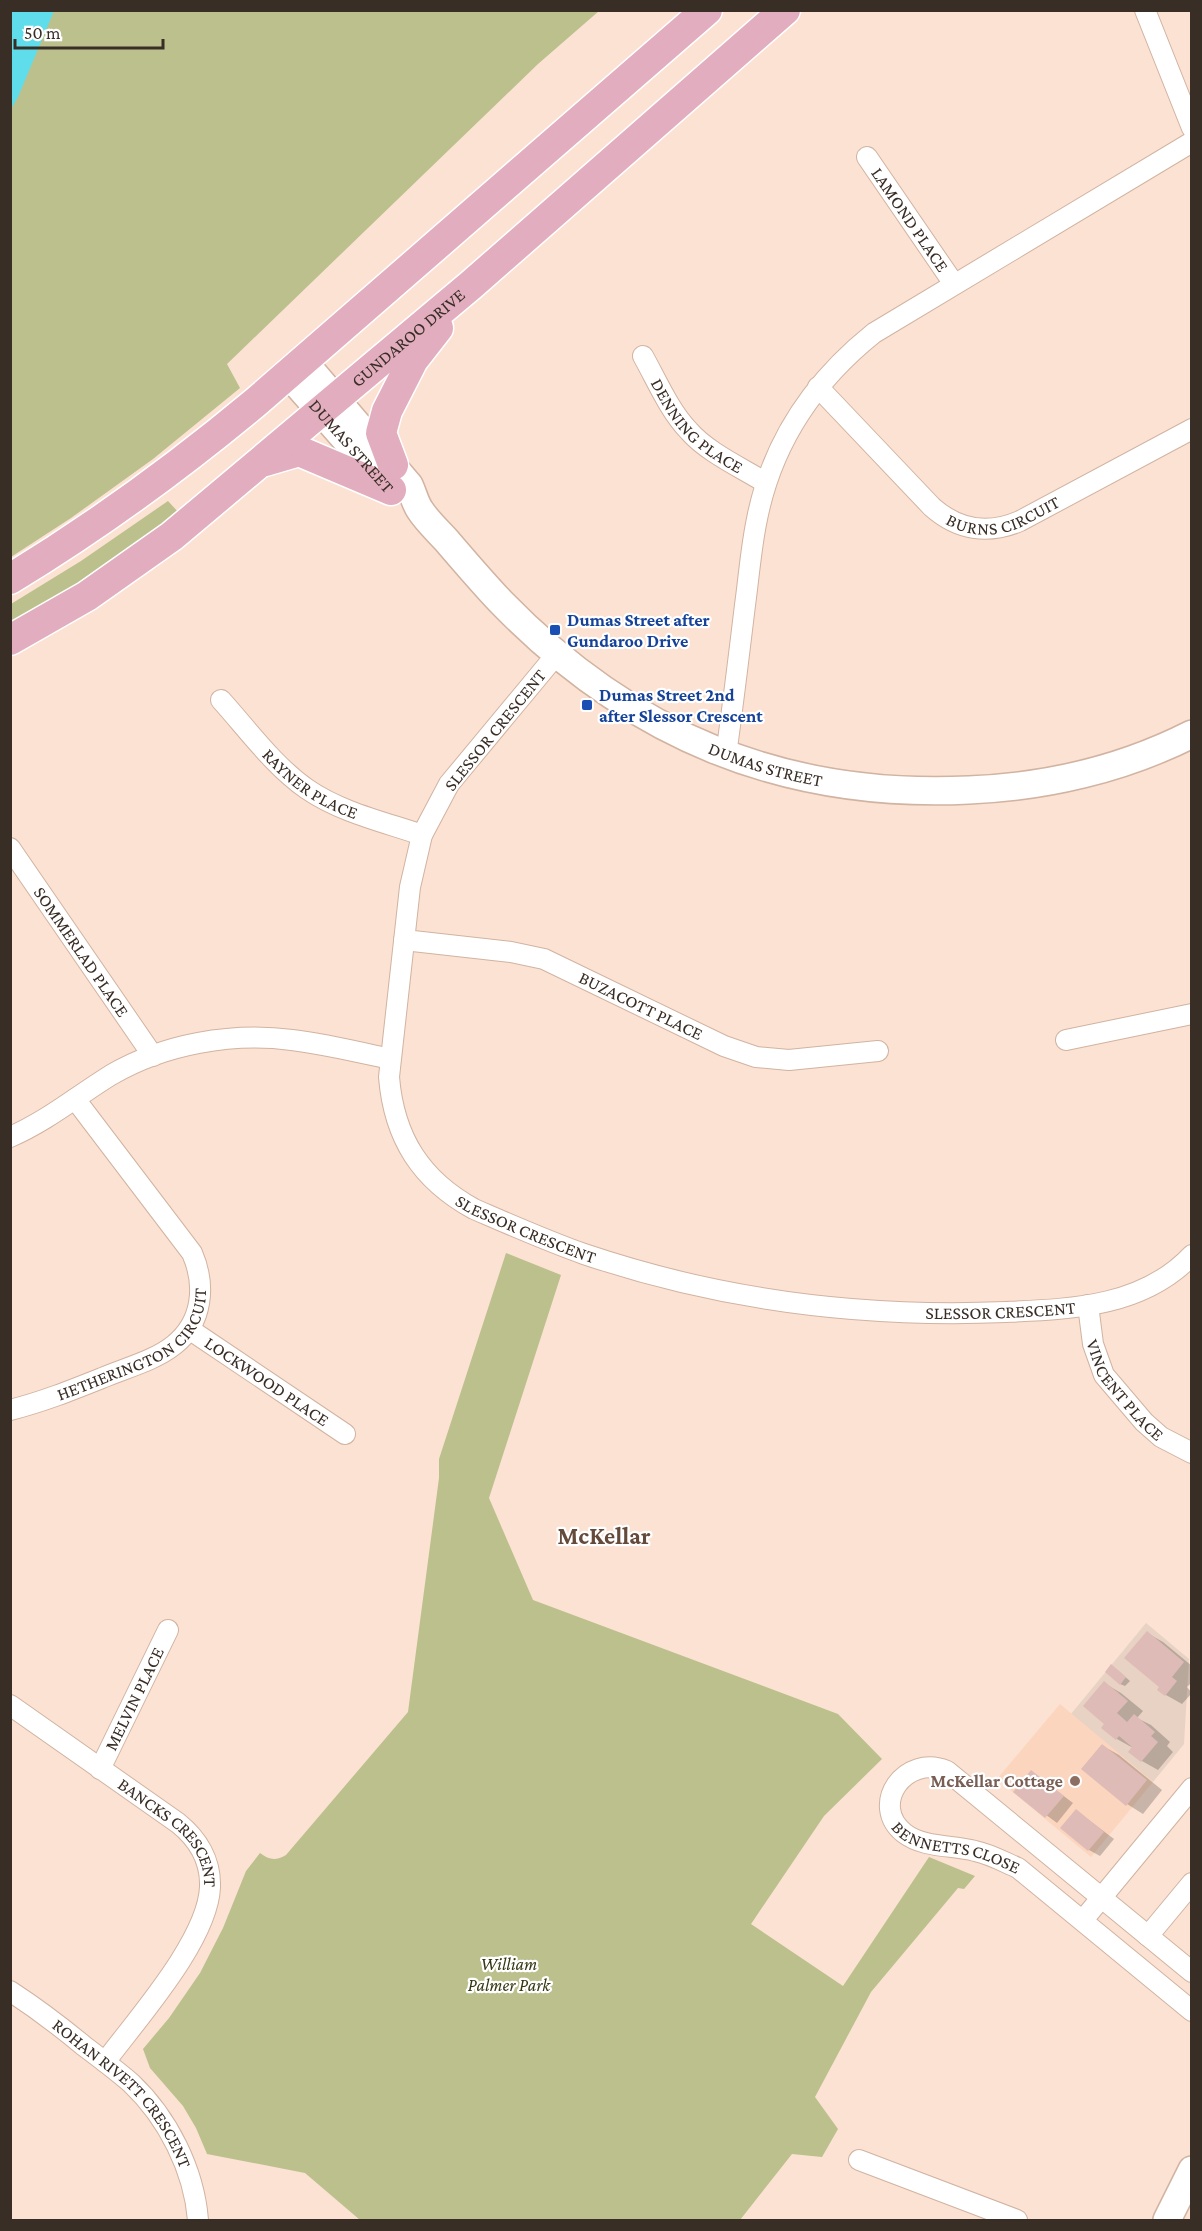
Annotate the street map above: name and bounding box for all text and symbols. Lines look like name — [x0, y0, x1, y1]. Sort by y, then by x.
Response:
scale bar — [15, 12, 164, 50]
text: 50 m — [24, 23, 61, 43]
street label: LAMOND PLACE — [867, 164, 953, 276]
street label: GUNDAROO DRIVE — [347, 284, 469, 391]
street label: DENNING PLACE — [647, 375, 747, 478]
street label: DUMAS STREET — [305, 395, 398, 497]
street label: BURNS CIRCUIT — [943, 492, 1063, 539]
place label: Dumas Street after Gundaroo Drive — [567, 610, 710, 651]
marker: Dumas Street after Gundaroo Drive — [548, 623, 562, 637]
street label: SLESSOR CRESCENT — [440, 665, 550, 795]
place label: Dumas Street 2nd after Slessor Crescent — [599, 685, 763, 726]
marker: Dumas Street 2nd after Slessor Crescent — [580, 698, 594, 712]
street label: DUMAS STREET — [706, 738, 824, 791]
street label: RAYNER PLACE — [258, 745, 361, 823]
street label: SOMMERLAD PLACE — [30, 883, 133, 1021]
street label: BUZACOTT PLACE — [576, 967, 706, 1044]
street label: SLESSOR CRESCENT — [452, 1190, 599, 1267]
street label: HETHERINGTON CIRCUIT — [54, 1287, 210, 1405]
street label: SLESSOR CRESCENT — [925, 1297, 1077, 1323]
street label: LOCKWOOD PLACE — [201, 1333, 333, 1431]
street label: VINCENT PLACE — [1082, 1337, 1168, 1445]
district label: McKellar — [557, 1522, 651, 1549]
street label: MELVIN PLACE — [101, 1644, 168, 1754]
place label: McKellar Cottage — [931, 1771, 1063, 1791]
street label: BANCKS CRESCENT — [114, 1774, 220, 1888]
marker: McKellar Cottage — [1068, 1774, 1082, 1788]
street label: BENNETTS CLOSE — [888, 1817, 1023, 1878]
park label: William Palmer Park — [468, 1954, 551, 1995]
street label: ROHAN RIVETT CRESCENT — [49, 2015, 195, 2171]

